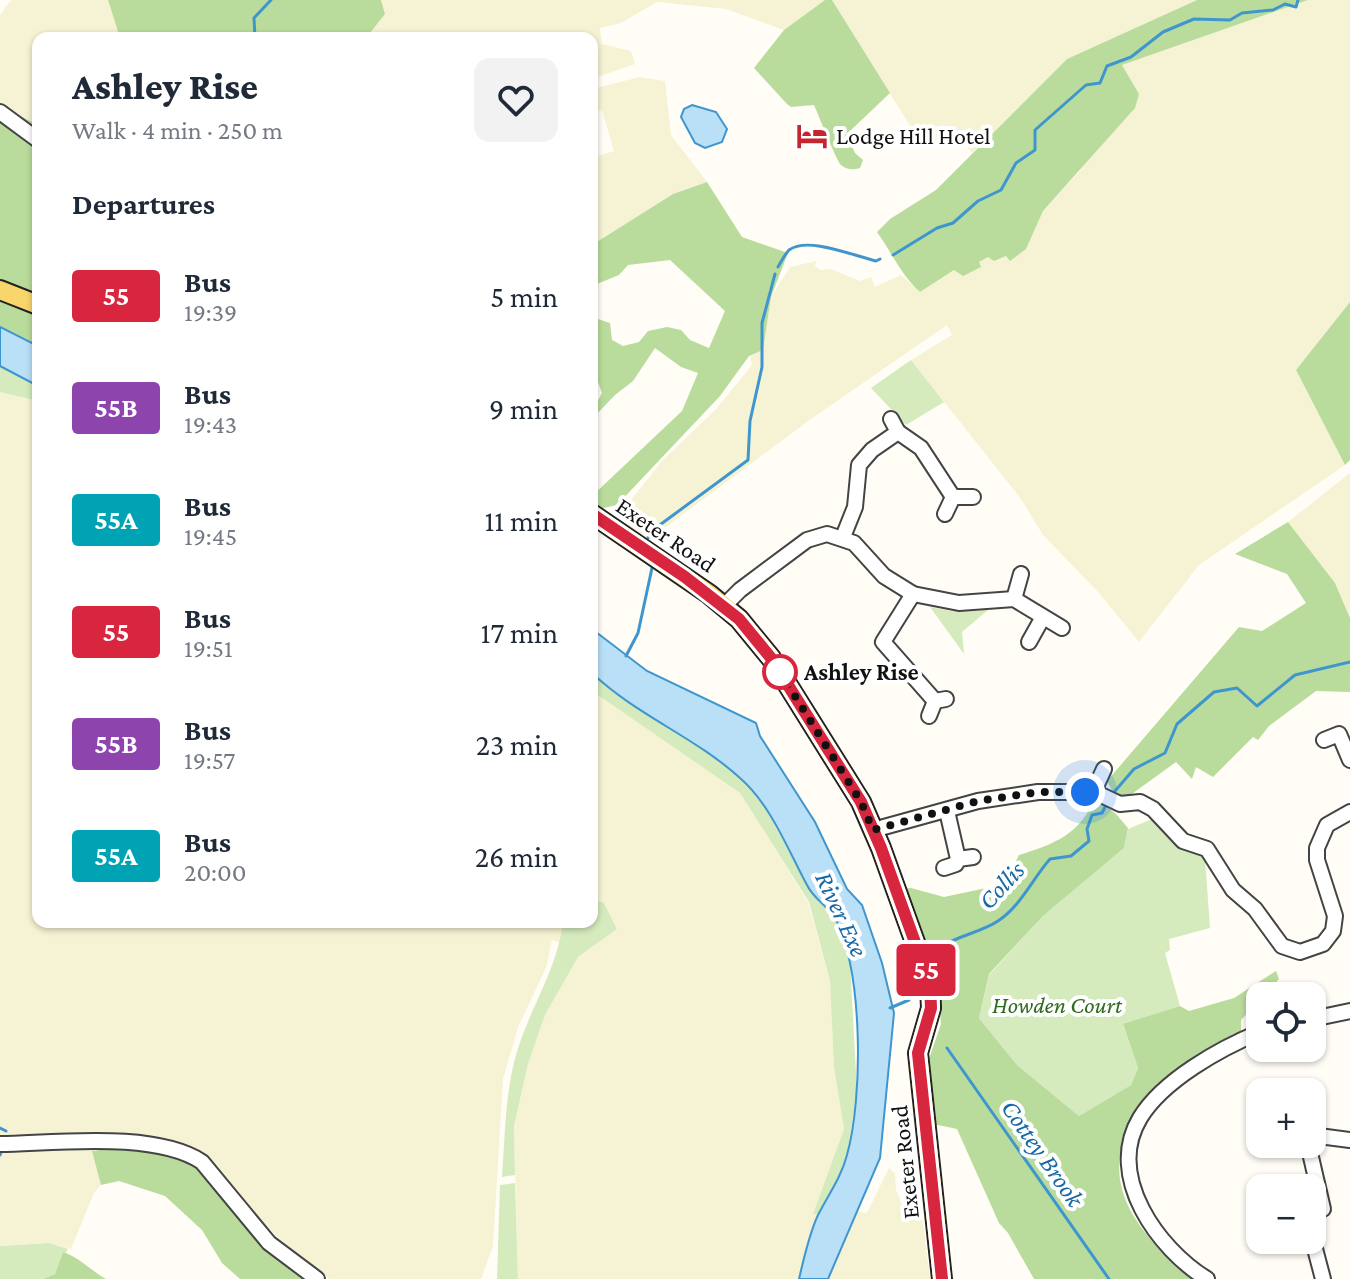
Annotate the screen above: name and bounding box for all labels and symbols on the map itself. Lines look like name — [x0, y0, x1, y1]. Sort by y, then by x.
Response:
hotel icon: Lodge Hill Hotel — [795, 119, 829, 153]
place label: Lodge Hill Hotel — [836, 122, 990, 149]
street label: Exeter Road — [611, 491, 721, 578]
marker: Ashley Rise — [763, 655, 797, 689]
place label: Ashley Rise — [803, 658, 919, 685]
your location — [1065, 772, 1105, 812]
water label: Collis — [972, 856, 1030, 915]
water label: River Exe — [809, 867, 874, 961]
line badge: 55 — [890, 944, 962, 996]
park label: Howden Court — [992, 991, 1123, 1018]
water label: Cottey Brook — [995, 1094, 1091, 1214]
street label: Exeter Road — [885, 1104, 924, 1220]

